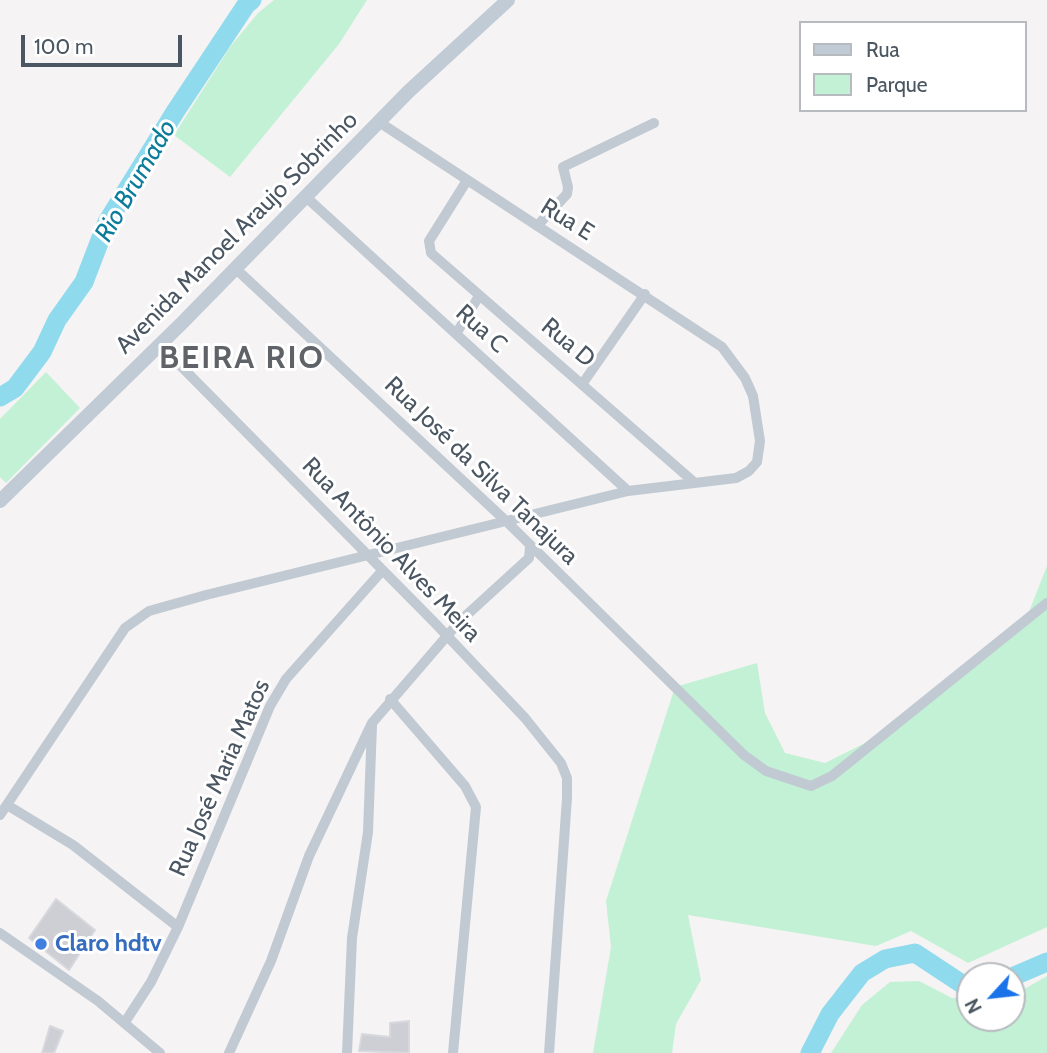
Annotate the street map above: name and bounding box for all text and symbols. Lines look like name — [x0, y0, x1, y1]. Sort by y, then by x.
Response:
scale bar — [24, 21, 186, 65]
legend — [799, 21, 1026, 112]
text: 100 m — [34, 34, 93, 59]
text: Rua — [866, 37, 900, 62]
text: Parque — [866, 72, 928, 97]
street label: Avenida Manoel Araujo Sobrinho — [110, 106, 364, 360]
water label: Rio Brumado — [89, 114, 183, 248]
street label: Rua E — [535, 193, 599, 247]
street label: Rua C — [450, 299, 512, 359]
street label: Rua D — [535, 312, 601, 374]
district label: BEIRA RIO — [160, 340, 324, 378]
street label: Rua José da Silva Tanajura — [378, 371, 584, 571]
street label: Rua Antônio Alves Meira — [296, 452, 486, 648]
street label: Rua José Maria Matos — [164, 675, 276, 881]
place label: Claro hdtv — [55, 930, 162, 958]
marker: Claro hdtv — [33, 936, 49, 952]
north arrow — [956, 962, 1026, 1032]
text: N — [960, 995, 987, 1017]

